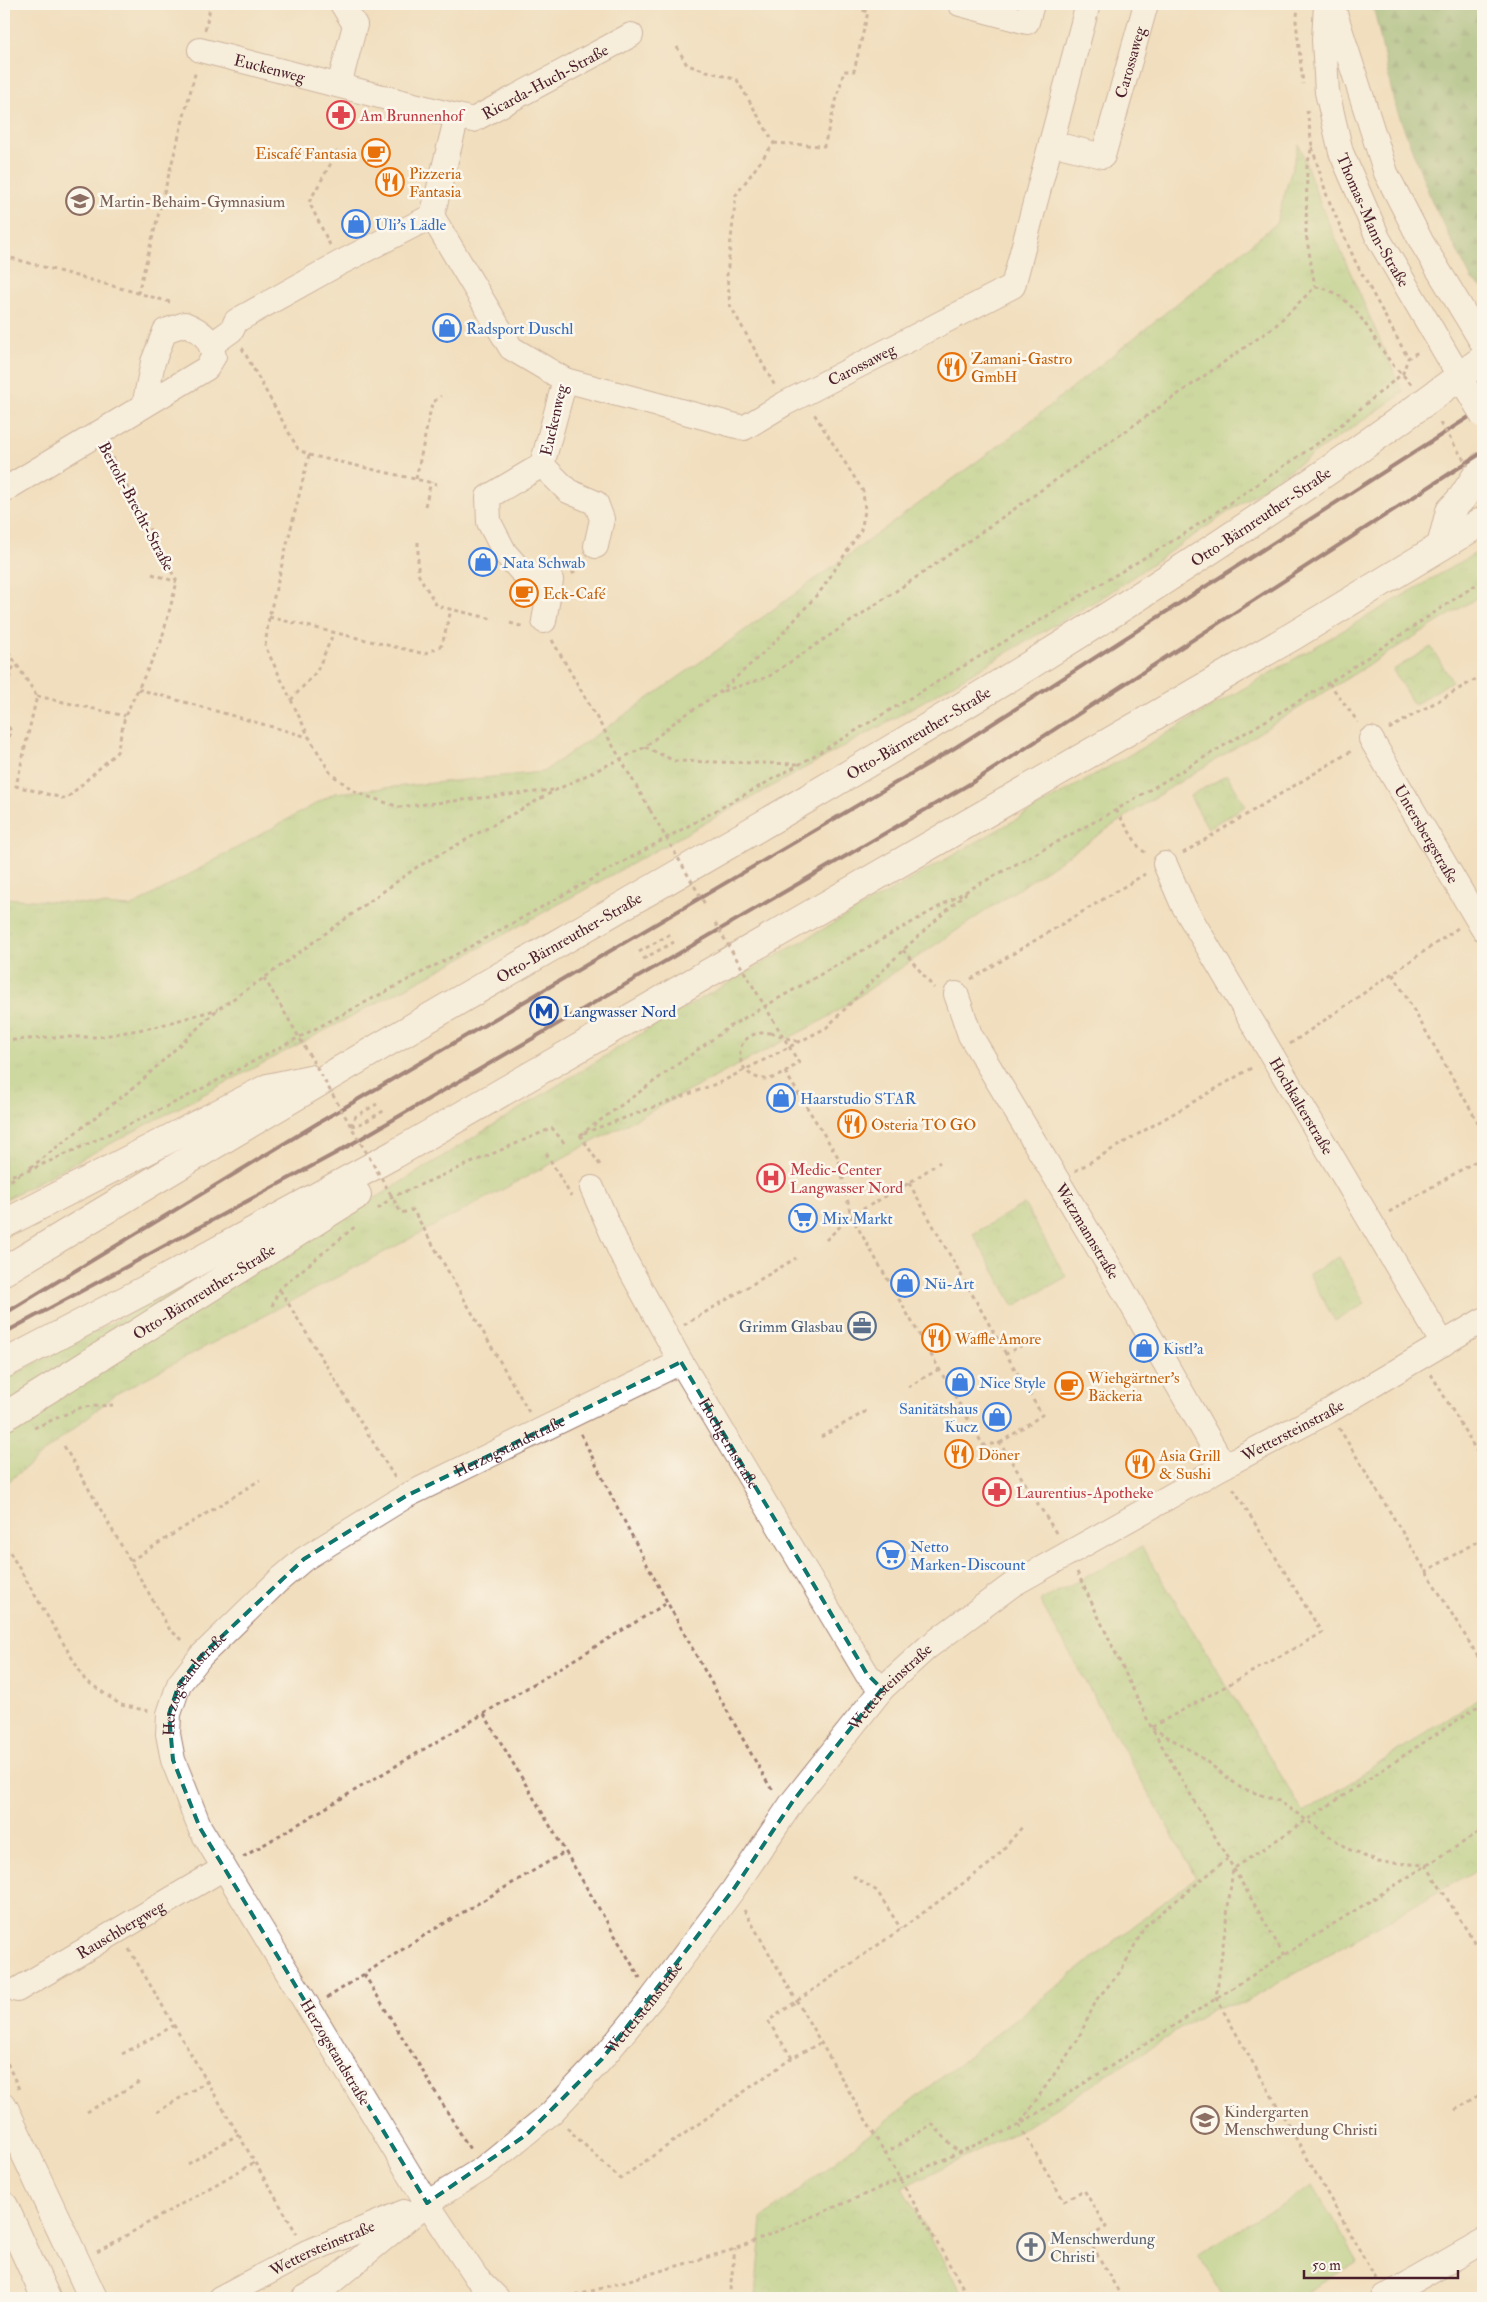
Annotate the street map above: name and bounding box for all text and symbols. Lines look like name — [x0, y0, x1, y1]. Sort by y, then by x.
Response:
street label: Carossaweg — [1111, 23, 1150, 101]
street label: Ricarda-Huch-Straße — [479, 40, 612, 124]
street label: Euckenweg — [232, 50, 308, 88]
pharmacy icon: Am Brunnenhof — [326, 100, 356, 130]
place label: Am Brunnenhof — [359, 106, 466, 126]
cafe icon: Eiscafé Fantasia — [361, 138, 391, 168]
place label: Eiscafé Fantasia — [255, 144, 357, 164]
street label: Thomas-Mann-Straße — [1332, 150, 1414, 291]
place label: Pizzeria Fantasia — [409, 164, 462, 202]
restaurant icon: Pizzeria Fantasia — [375, 167, 405, 197]
school or university icon: Martin-Behaim-Gymnasium — [65, 186, 95, 216]
place label: Martin-Behaim-Gymnasium — [99, 192, 286, 212]
shop icon: Uli's Lädle — [341, 209, 371, 239]
place label: Uli's Lädle — [375, 215, 447, 235]
shop icon: Radsport Duschl — [432, 313, 462, 343]
place label: Radsport Duschl — [466, 319, 573, 340]
street label: Carossaweg — [825, 339, 900, 391]
place label: Zamani-Gastro GmbH — [971, 349, 1072, 387]
restaurant icon: Zamani-Gastro GmbH — [937, 352, 967, 382]
street label: Euckenweg — [536, 381, 572, 458]
street label: Bertolt-Brecht-Straße — [94, 438, 179, 575]
street label: Otto-Bärnreuther-Straße — [1187, 463, 1335, 571]
shop icon: Nata Schwab — [468, 547, 498, 577]
place label: Nata Schwab — [502, 553, 586, 573]
cafe icon: Eck-Café — [509, 578, 539, 608]
place label: Eck-Café — [543, 584, 606, 604]
street label: Otto-Bärnreuther-Straße — [843, 682, 995, 785]
street label: Untersbergstraße — [1389, 781, 1463, 888]
street label: Otto-Bärnreuther-Straße — [493, 888, 646, 988]
metro station icon: Langwasser Nord — [529, 996, 559, 1026]
place label: Langwasser Nord — [563, 1002, 676, 1022]
street label: Hochkalterstraße — [1264, 1054, 1338, 1159]
shop icon: Haarstudio STAR — [766, 1083, 796, 1113]
place label: Haarstudio STAR — [800, 1089, 917, 1109]
restaurant icon: Osteria TO GO — [837, 1109, 867, 1139]
place label: Osteria TO GO — [871, 1115, 976, 1135]
place label: Medic-Center Langwasser Nord — [790, 1160, 903, 1198]
hospital icon: Medic-Center Langwasser Nord — [756, 1163, 786, 1193]
street label: Watzmannstraße — [1050, 1179, 1124, 1283]
supermarket icon: Mix Markt — [788, 1203, 818, 1233]
place label: Mix Markt — [822, 1209, 893, 1229]
street label: Otto-Bärnreuther-Straße — [129, 1240, 280, 1345]
shop icon: Nü-Art — [890, 1268, 920, 1298]
place label: Nü-Art — [924, 1274, 974, 1294]
office icon: Grimm Glasbau — [847, 1311, 877, 1341]
place label: Grimm Glasbau — [739, 1317, 843, 1337]
restaurant icon: Waffle Amore — [921, 1323, 951, 1353]
place label: Waffle Amore — [954, 1329, 1042, 1349]
shop icon: Kistl'a — [1129, 1333, 1159, 1363]
place label: Kistl'a — [1163, 1339, 1204, 1359]
shop icon: Nice Style — [945, 1367, 975, 1397]
place label: Wiehgärtner's Bäckeria — [1087, 1368, 1179, 1406]
cafe icon: Wiehgärtner's Bäckeria — [1054, 1371, 1084, 1401]
place label: Nice Style — [979, 1373, 1046, 1393]
street label: Hochgernstraße — [694, 1394, 764, 1493]
street label: Wettersteinstraße — [1237, 1395, 1348, 1467]
place label: Sanitätshaus Kucz — [899, 1399, 978, 1437]
shop icon: Sanitätshaus Kucz — [982, 1402, 1012, 1432]
street label: Herzogstandstraße — [451, 1411, 569, 1482]
restaurant icon: Döner — [944, 1439, 974, 1469]
place label: Döner — [978, 1445, 1020, 1465]
place label: Asia Grill & Sushi — [1158, 1446, 1221, 1484]
restaurant icon: Asia Grill & Sushi — [1125, 1449, 1155, 1479]
pharmacy icon: Laurentius-Apotheke — [982, 1477, 1012, 1507]
place label: Laurentius-Apotheke — [1016, 1483, 1154, 1504]
place label: Netto Marken-Discount — [910, 1537, 1025, 1575]
supermarket icon: Netto Marken-Discount — [876, 1540, 906, 1570]
street label: Herzogstandstraße — [159, 1627, 232, 1736]
street label: Wettersteinstraße — [844, 1639, 937, 1735]
street label: Rauschbergweg — [73, 1896, 170, 1964]
street label: Wettersteinstraße — [601, 1957, 687, 2059]
street label: Herzogstandstraße — [295, 1996, 375, 2110]
place label: Kindergarten Menschwerdung Christi — [1224, 2102, 1378, 2140]
school or university icon: Kindergarten Menschwerdung Christi — [1190, 2105, 1220, 2135]
street label: Wettersteinstraße — [266, 2216, 378, 2281]
place label: Menschwerdung Christi — [1050, 2229, 1156, 2267]
church icon: Menschwerdung Christi — [1016, 2232, 1046, 2262]
scale bar — [1304, 2247, 1458, 2279]
text: 50 m — [1312, 2256, 1341, 2275]

